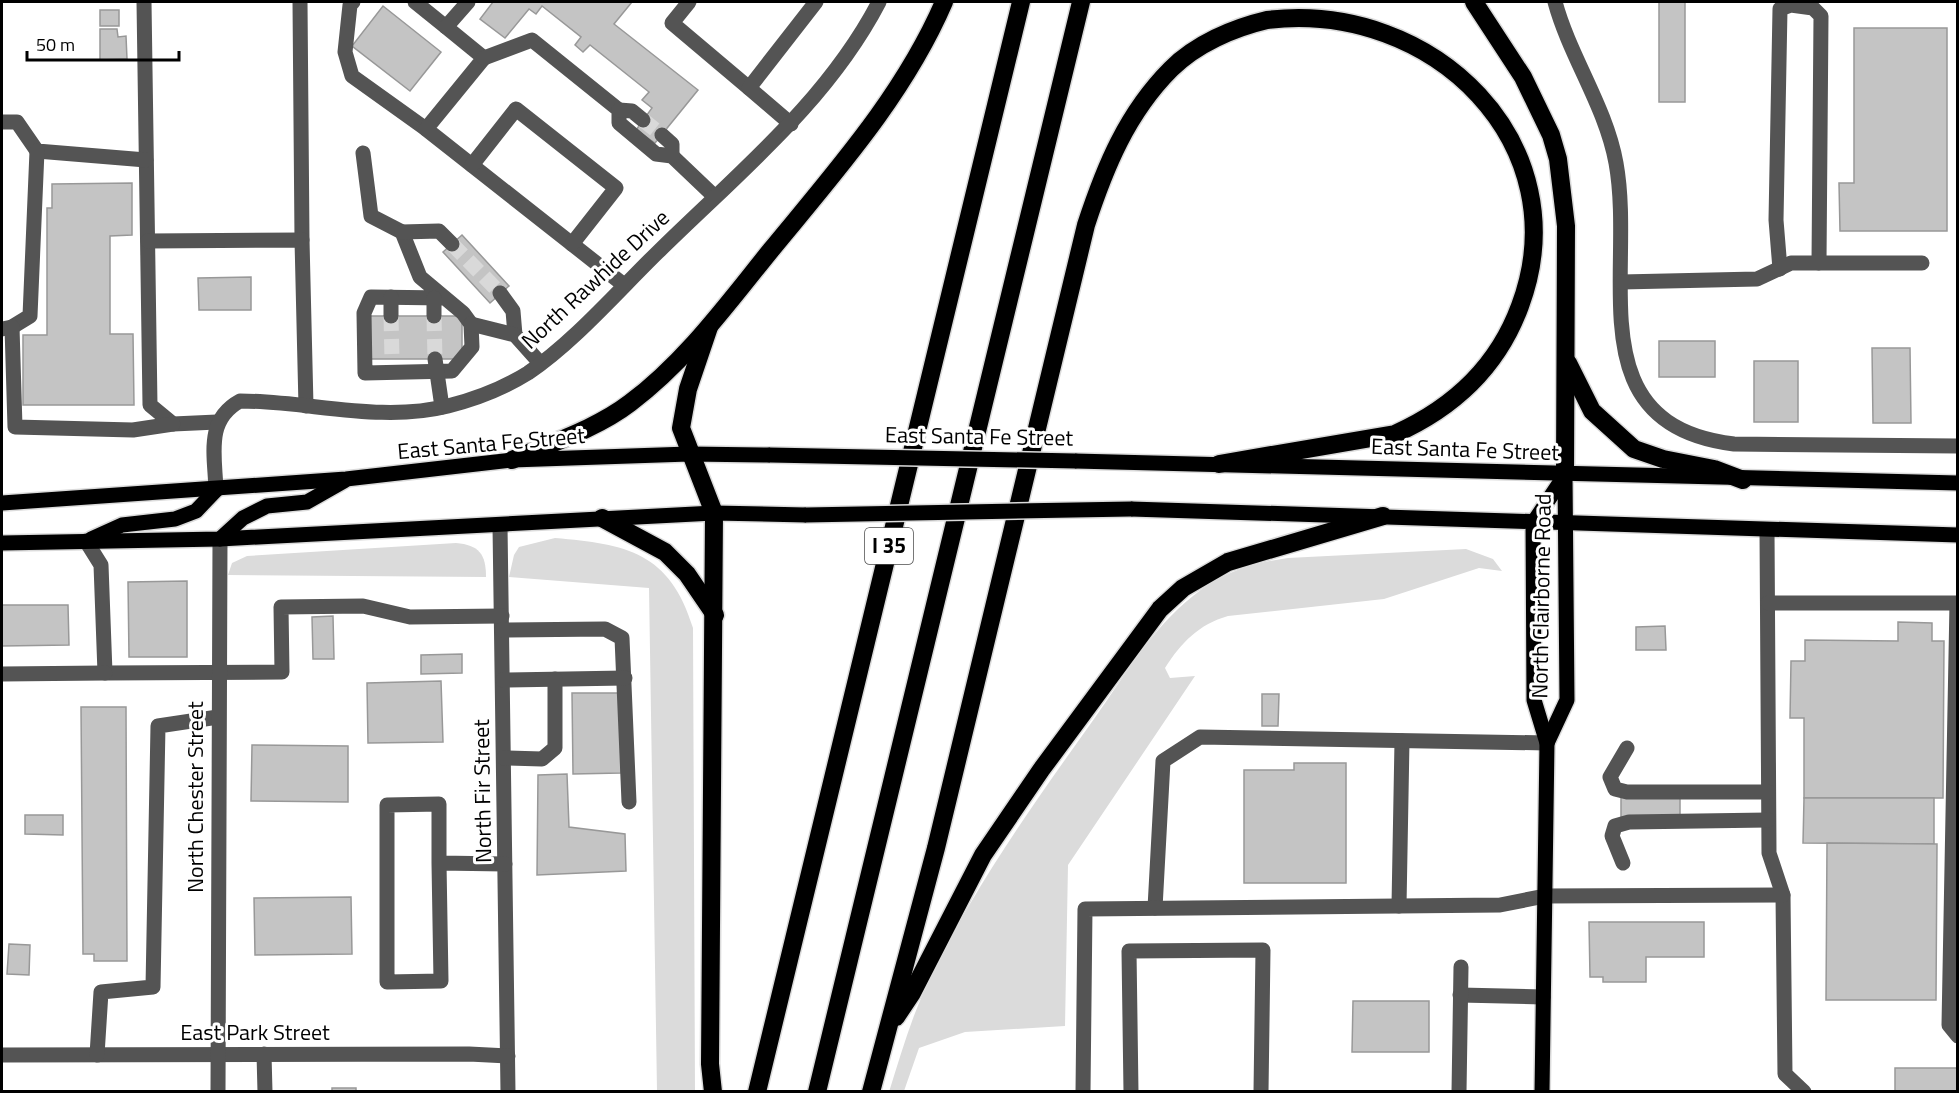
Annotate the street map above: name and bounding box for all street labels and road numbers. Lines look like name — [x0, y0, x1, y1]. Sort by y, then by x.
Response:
street label: North Rawhide Drive — [513, 201, 677, 357]
street label: East Santa Fe Street — [885, 417, 1074, 455]
street label: East Santa Fe Street — [396, 418, 586, 468]
street label: East Santa Fe Street — [1370, 429, 1560, 469]
street label: North Clairborne Road — [1522, 493, 1560, 699]
road number: I 35 — [865, 528, 913, 564]
street label: North Chester Street — [178, 701, 212, 893]
street label: North Fir Street — [464, 718, 500, 863]
street label: East Park Street — [180, 1015, 330, 1049]

